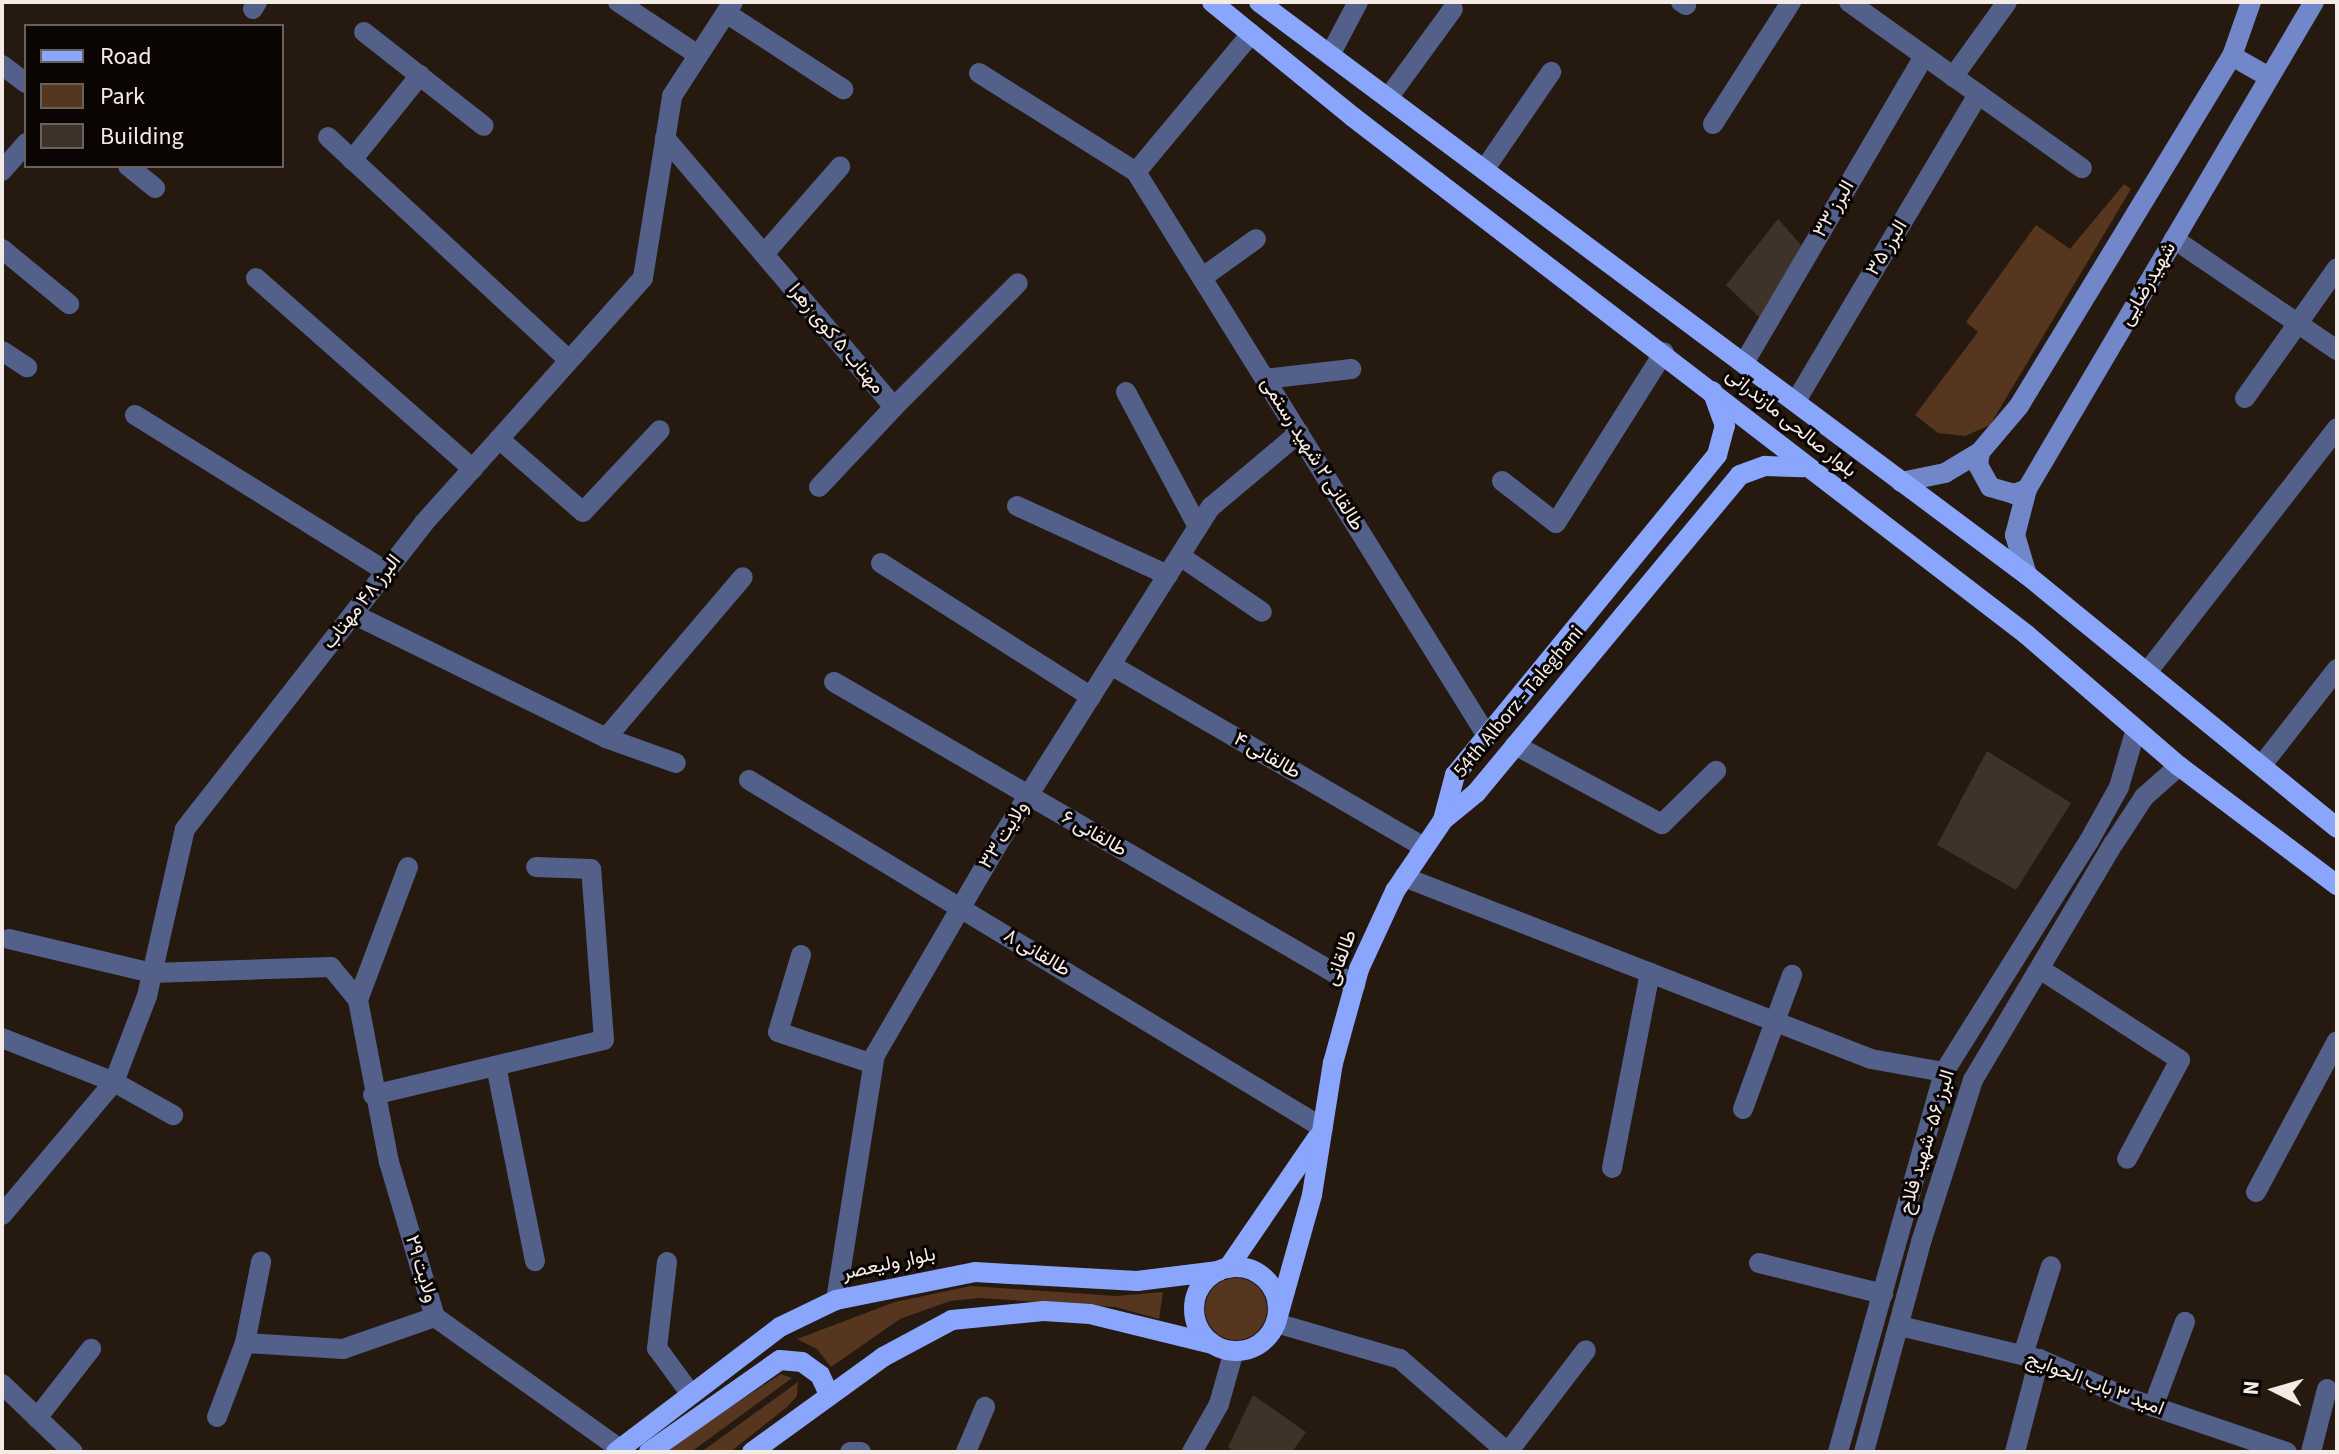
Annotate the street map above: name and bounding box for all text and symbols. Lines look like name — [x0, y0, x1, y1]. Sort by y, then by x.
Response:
legend — [24, 24, 284, 168]
text: Road — [100, 39, 152, 74]
text: Park — [100, 79, 145, 114]
text: Building — [100, 119, 184, 154]
street label: البرز ۳۳ — [1808, 176, 1860, 242]
street label: البرز ۳۵ — [1861, 216, 1913, 280]
street label: شهیدرضایی — [2114, 238, 2182, 330]
street label: مهتاب ۵ کوی زهرا — [783, 279, 889, 399]
street label: بلوار صالحی مازندرانی — [1721, 363, 1861, 483]
street label: طالقانی ۲ شهید رستمی — [1255, 373, 1369, 535]
street label: البرز ۴۸ مهتاب — [318, 550, 406, 654]
street label: 54th Alborz - Taleghani — [1449, 621, 1589, 783]
street label: طالقانی ۴ — [1229, 727, 1305, 785]
street label: ولایت ٣۳ — [974, 797, 1034, 873]
street label: طالقانی ۶ — [1057, 806, 1131, 862]
street label: طالقانی ۸ — [999, 924, 1075, 982]
street label: طالقانی — [1319, 927, 1363, 989]
street label: البرز ۵۶- شهید فلاح — [1894, 1067, 1960, 1217]
street label: ولایت ٢٩ — [399, 1232, 443, 1306]
street label: بلوار ولیعصر — [840, 1242, 938, 1286]
street label: امید ۳ باب الحوایج — [2023, 1347, 2167, 1421]
north arrow — [2235, 1350, 2315, 1430]
text: N — [2235, 1379, 2268, 1397]

